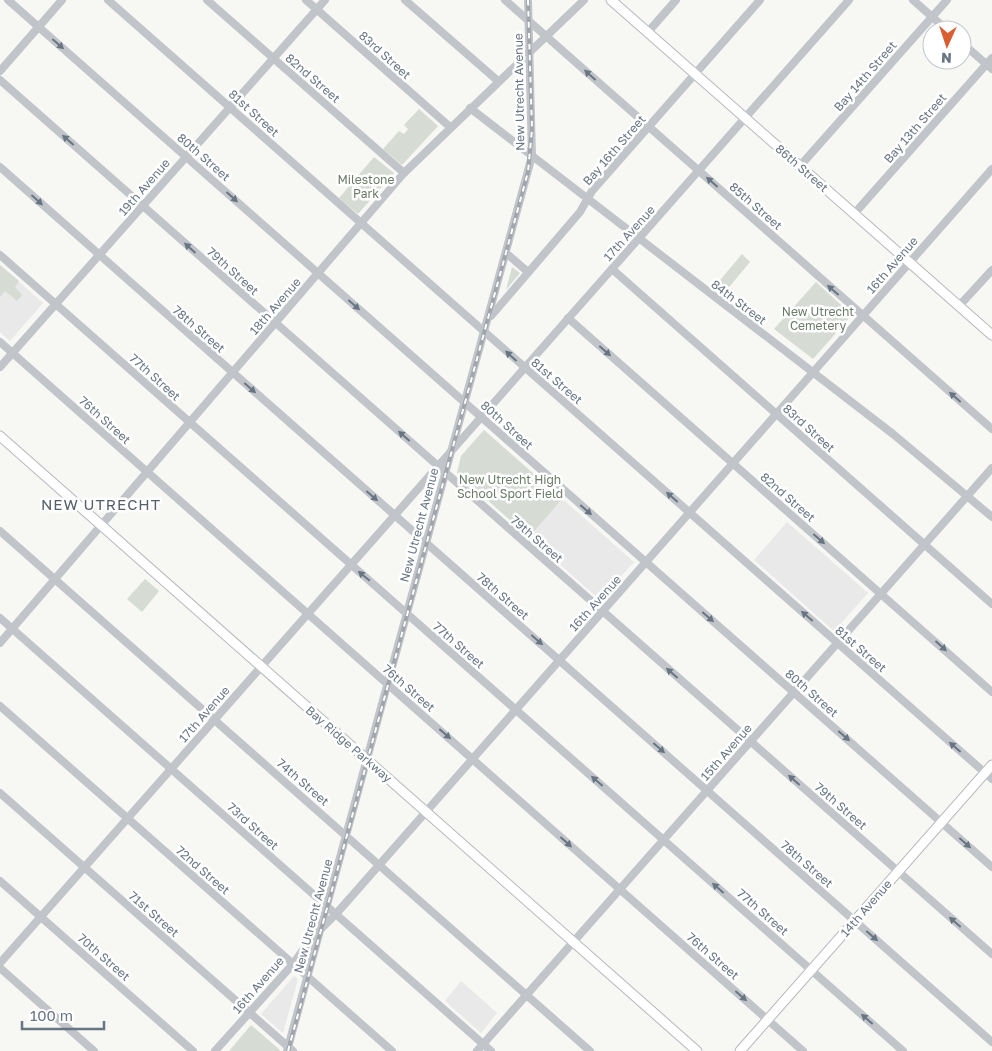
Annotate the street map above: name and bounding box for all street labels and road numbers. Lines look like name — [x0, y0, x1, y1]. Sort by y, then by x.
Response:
street label: 83rd Street — [356, 28, 414, 82]
street label: New Utrecht Avenue — [510, 33, 528, 151]
street label: Bay 14th Street — [830, 38, 900, 114]
street label: 82nd Street — [283, 50, 344, 106]
street label: 81st Street — [226, 86, 283, 140]
street label: Bay 13th Street — [881, 90, 950, 166]
street label: Bay 16th Street — [579, 112, 649, 188]
street label: 80th Street — [174, 130, 234, 184]
street label: 86th Street — [772, 141, 832, 195]
street label: 19th Avenue — [115, 155, 173, 219]
street label: 85th Street — [727, 179, 786, 233]
street label: 17th Avenue — [600, 202, 658, 264]
street label: 16th Avenue — [863, 233, 921, 297]
street label: 79th Street — [204, 244, 262, 298]
street label: 18th Avenue — [246, 274, 304, 338]
street label: 84th Street — [708, 276, 770, 328]
street label: 78th Street — [170, 302, 228, 356]
street label: 77th Street — [126, 350, 184, 404]
street label: 81st Street — [528, 355, 586, 407]
street label: 76th Street — [76, 393, 134, 447]
street label: 80th Street — [478, 398, 536, 453]
street label: 83rd Street — [780, 401, 838, 455]
street label: New Utrecht Avenue — [397, 466, 441, 584]
street label: 82nd Street — [758, 469, 819, 525]
street label: 79th Street — [508, 512, 566, 566]
street label: 78th Street — [474, 569, 532, 623]
street label: 16th Avenue — [566, 572, 624, 634]
street label: 77th Street — [430, 619, 488, 672]
street label: 81st Street — [832, 623, 890, 675]
street label: 76th Street — [380, 661, 438, 715]
street label: 80th Street — [782, 666, 842, 720]
street label: 17th Avenue — [175, 683, 233, 745]
street label: Bay Ridge Parkway — [303, 703, 395, 786]
street label: 15th Avenue — [697, 721, 755, 783]
street label: 74th Street — [274, 755, 332, 809]
street label: 79th Street — [812, 779, 870, 833]
street label: 73rd Street — [224, 799, 282, 853]
street label: 78th Street — [778, 837, 836, 891]
street label: 72nd Street — [173, 842, 233, 898]
street label: New Utrecht Avenue — [291, 857, 335, 975]
street label: 14th Avenue — [837, 876, 895, 940]
street label: 77th Street — [734, 886, 792, 939]
street label: 71st Street — [126, 888, 182, 940]
street label: 76th Street — [684, 929, 742, 983]
street label: 70th Street — [75, 930, 133, 984]
street label: 16th Avenue — [229, 953, 287, 1017]

